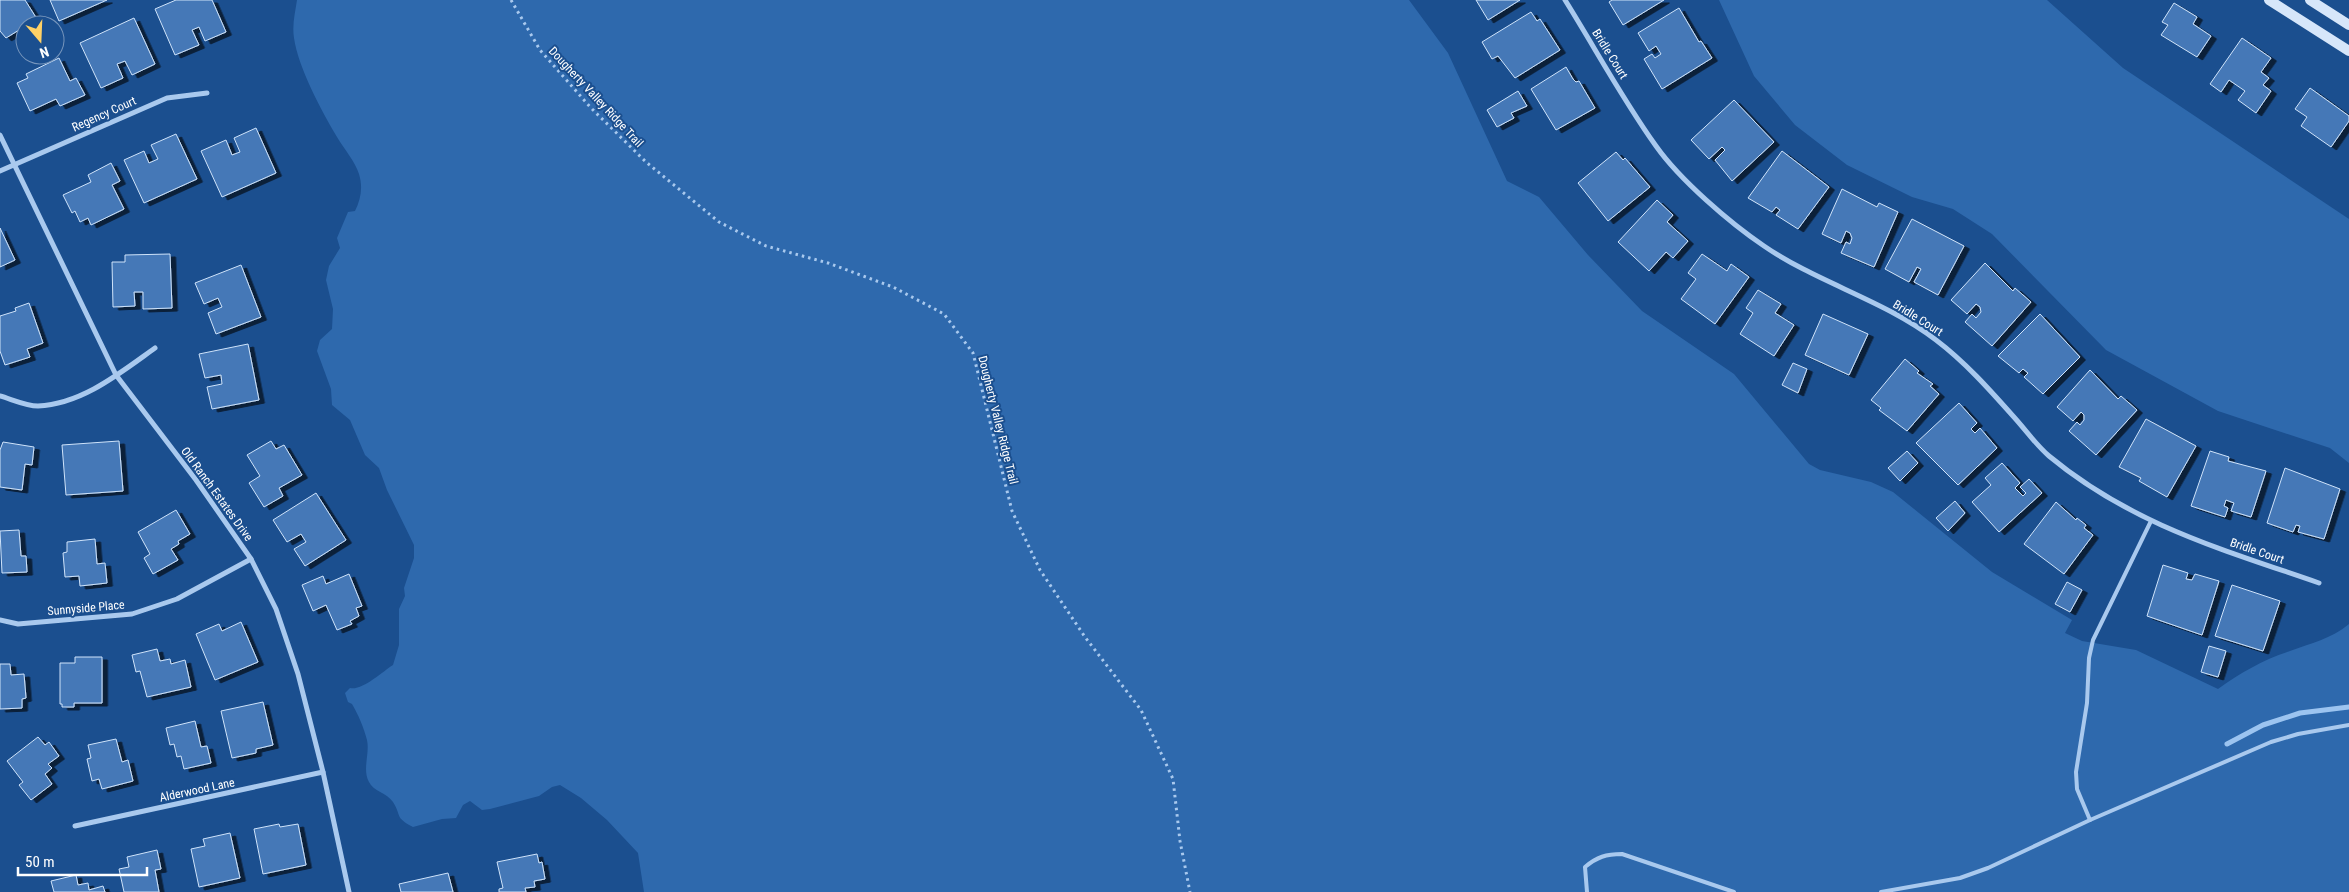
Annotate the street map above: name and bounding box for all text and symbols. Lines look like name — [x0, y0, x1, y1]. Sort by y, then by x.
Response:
north arrow — [15, 15, 65, 65]
street label: Bridle Court — [1589, 26, 1631, 82]
text: N — [38, 43, 51, 61]
street label: Dougherty Valley Ridge Trail — [546, 44, 646, 150]
street label: Regency Court — [70, 93, 139, 134]
street label: Bridle Court — [1890, 297, 1946, 339]
street label: Dougherty Valley Ridge Trail — [975, 354, 1021, 486]
street label: Old Ranch Estates Drive — [178, 444, 256, 544]
street label: Bridle Court — [2228, 535, 2286, 567]
street label: Sunnyside Place — [47, 598, 126, 618]
street label: Alderwood Lane — [158, 775, 236, 805]
scale bar — [18, 844, 146, 876]
text: 50 m — [25, 853, 55, 871]

